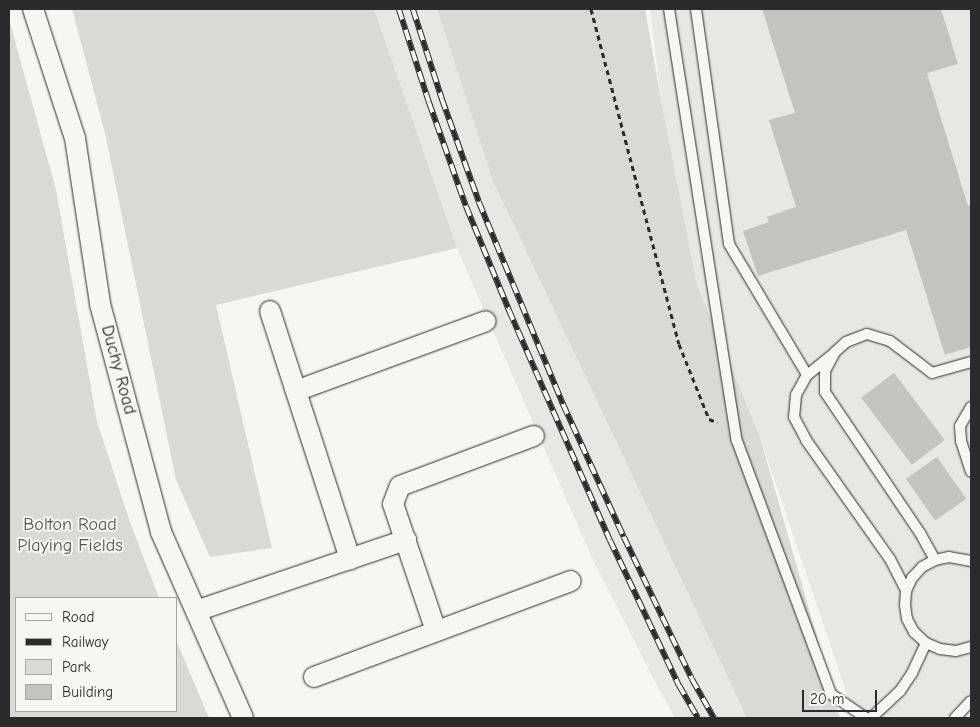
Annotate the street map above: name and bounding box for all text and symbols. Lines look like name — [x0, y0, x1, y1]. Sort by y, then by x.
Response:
street label: Duchy Road — [96, 323, 140, 417]
park label: Bolton Road Playing Fields — [17, 515, 123, 558]
legend — [15, 597, 178, 712]
text: Road — [62, 608, 94, 626]
text: Railway — [62, 633, 108, 651]
text: Park — [62, 658, 91, 676]
scale bar — [805, 680, 880, 712]
text: Building — [62, 683, 113, 701]
text: 20 m — [810, 690, 844, 708]

